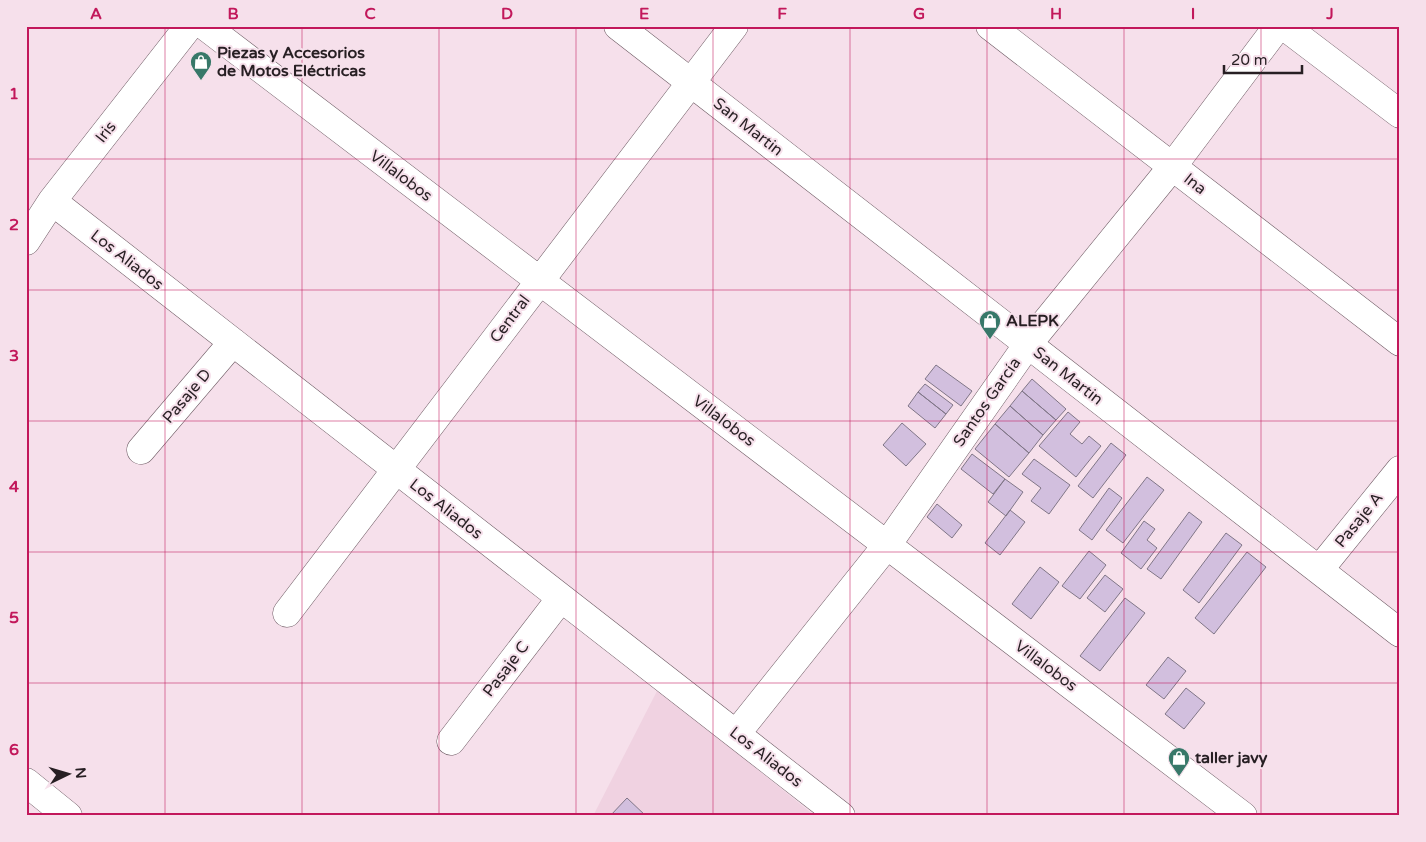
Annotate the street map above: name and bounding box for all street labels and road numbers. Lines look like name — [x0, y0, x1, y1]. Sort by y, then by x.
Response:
street label: San Martin — [709, 94, 787, 160]
street label: Iris — [91, 117, 121, 147]
street label: Villalobos — [366, 146, 436, 206]
street label: Ina — [1180, 169, 1210, 199]
street label: Los Aliados — [87, 225, 167, 295]
street label: Central — [486, 291, 534, 347]
street label: San Martin — [1029, 343, 1107, 409]
street label: Santos García — [949, 353, 1025, 451]
street label: Pasaje D — [158, 365, 216, 427]
street label: Villalobos — [689, 391, 759, 451]
street label: Los Aliados — [406, 474, 486, 544]
street label: Pasaje A — [1331, 488, 1387, 552]
street label: Villalobos — [1011, 636, 1081, 696]
street label: Pasaje C — [479, 637, 533, 701]
street label: Los Aliados — [726, 722, 806, 792]

